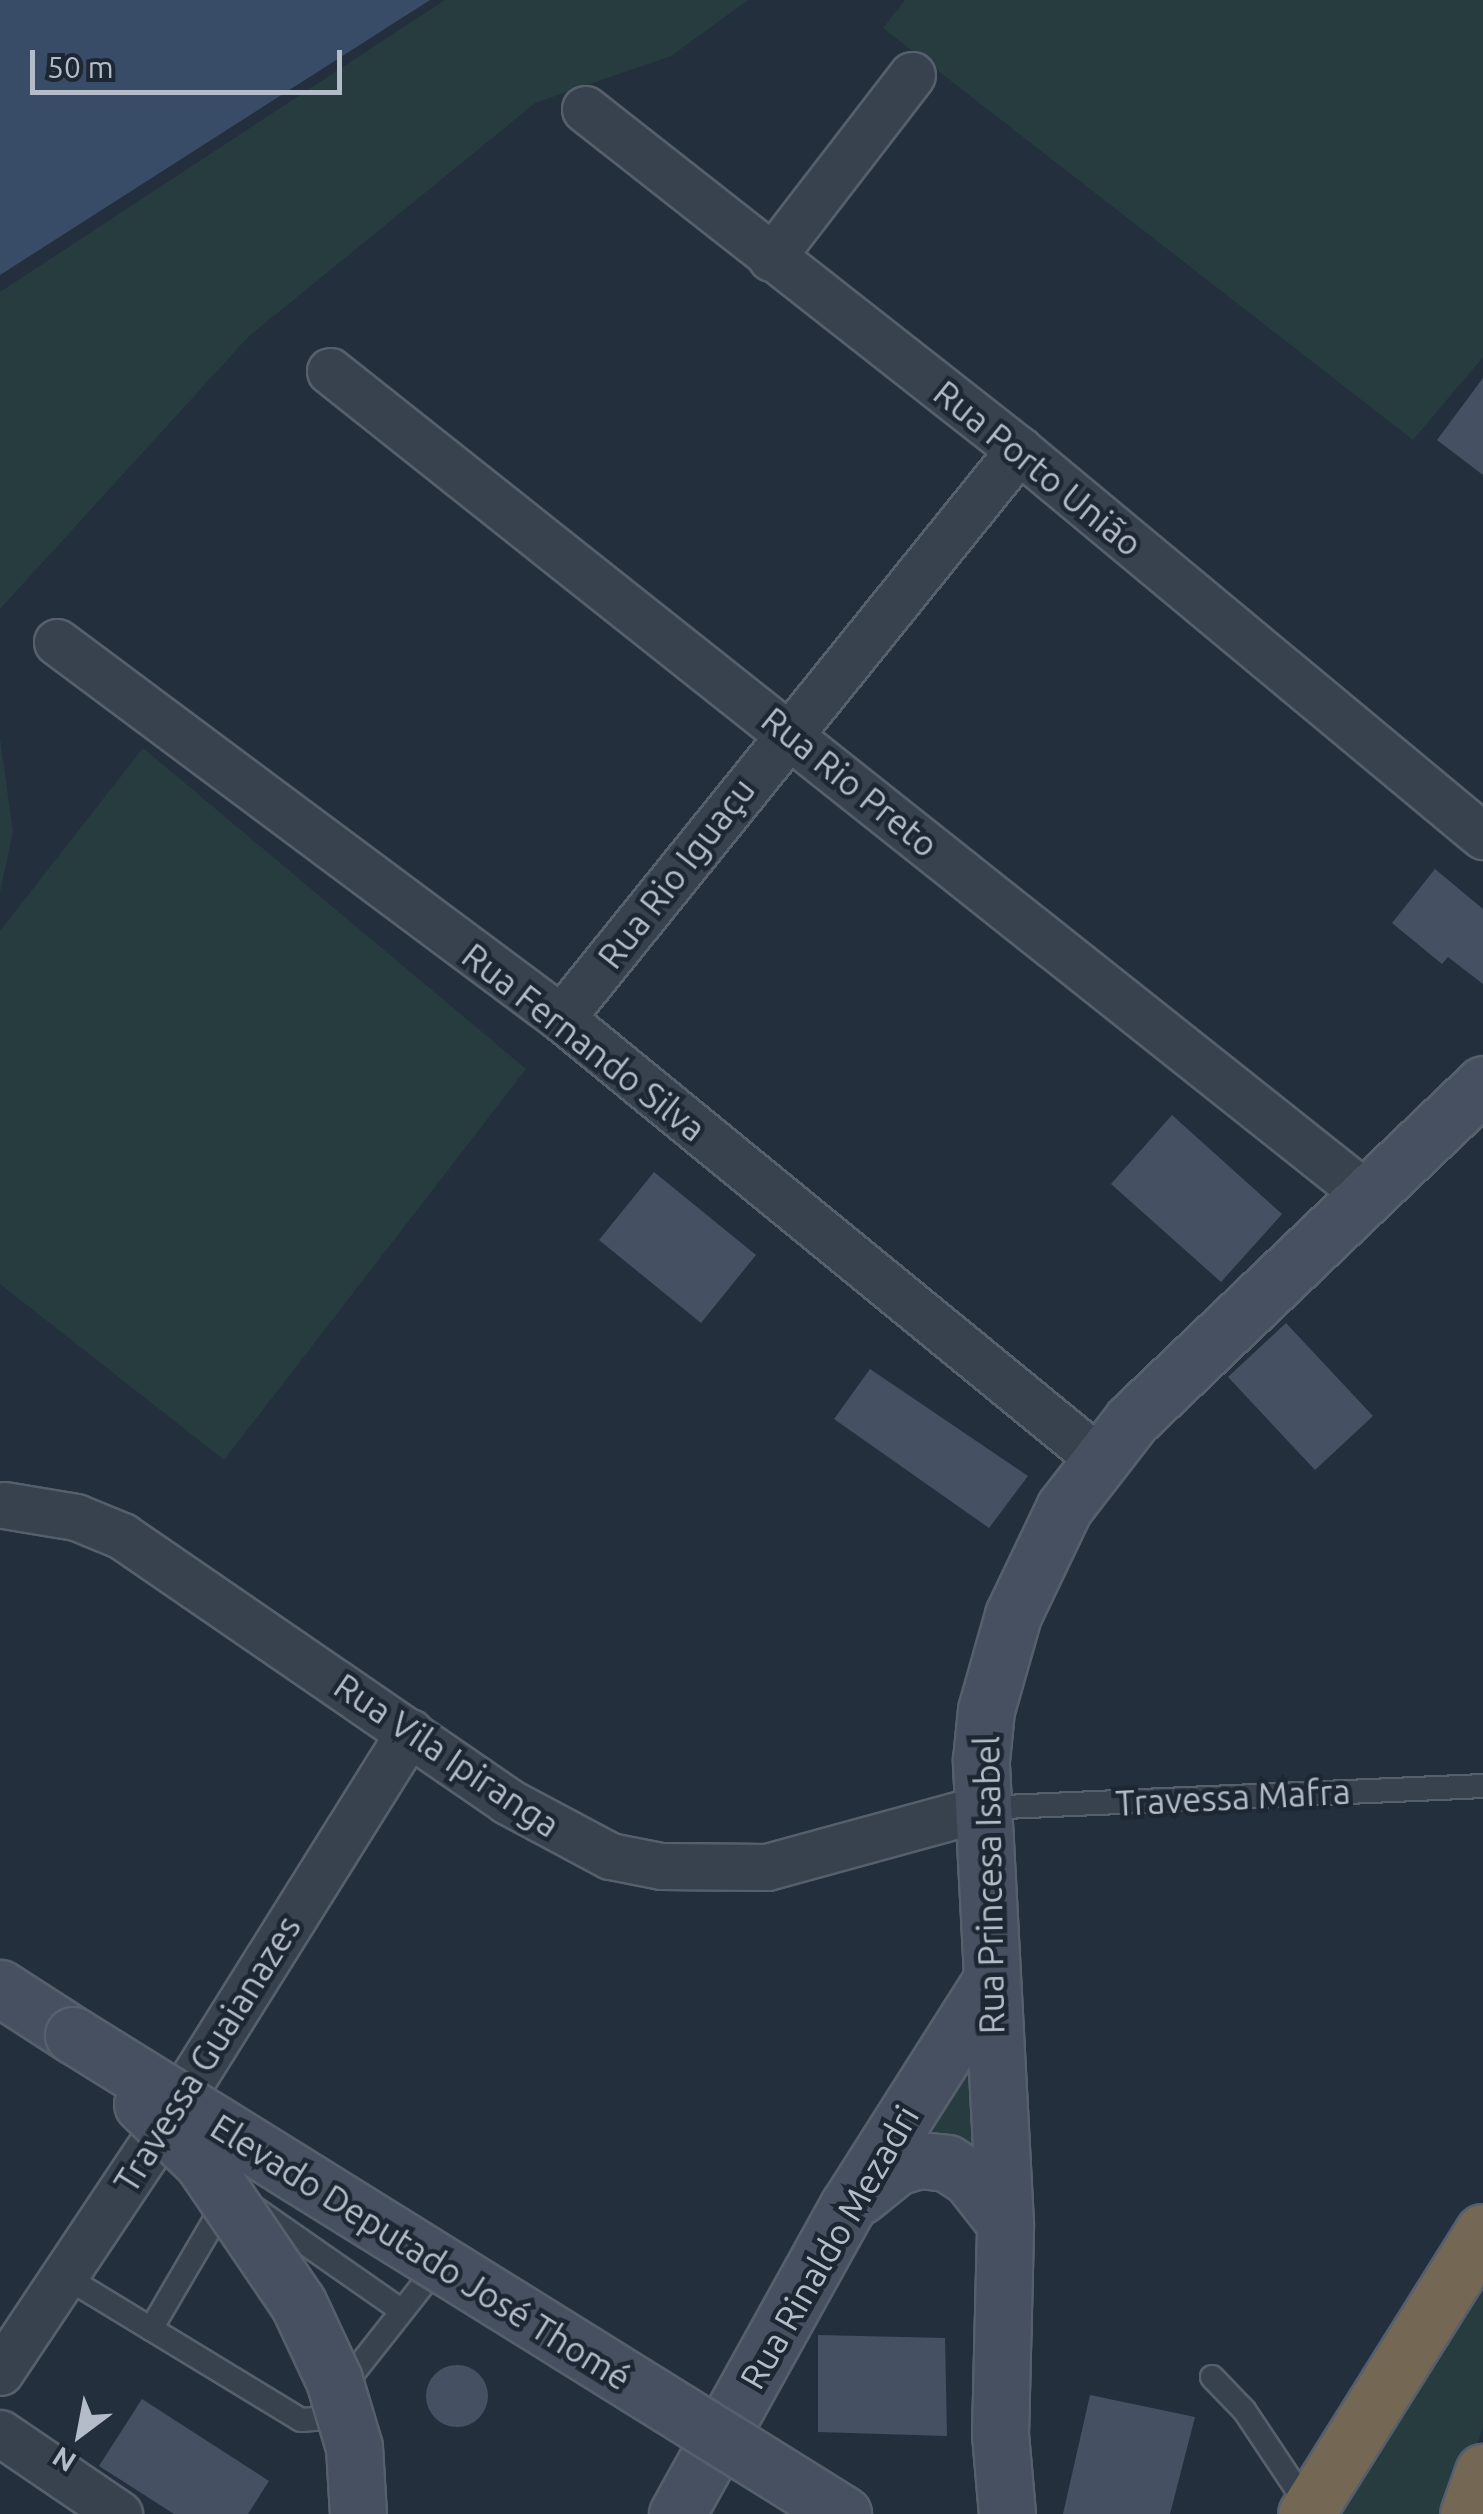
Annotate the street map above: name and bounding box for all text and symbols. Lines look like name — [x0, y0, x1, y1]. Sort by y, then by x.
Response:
scale bar — [35, 30, 348, 92]
text: 50 m — [47, 50, 114, 84]
street label: Rua Porto União — [926, 371, 1150, 565]
street label: Rua Rio Preto — [754, 698, 946, 866]
street label: Rua Rio Iguaçu — [589, 769, 763, 977]
street label: Rua Fernando Silva — [454, 934, 714, 1150]
street label: Rua Vila Ipiranga — [327, 1664, 567, 1846]
street label: Rua Princesa Isabel — [965, 1736, 1013, 2034]
street label: Travessa Mafra — [1114, 1770, 1352, 1824]
street label: Travessa Guaianazes — [105, 1908, 309, 2200]
street label: Rua Rinaldo Mezadri — [731, 2098, 927, 2396]
street label: Elevado Deputado José Thomé — [203, 2105, 639, 2399]
north arrow — [30, 2384, 130, 2484]
text: N — [47, 2441, 81, 2479]

